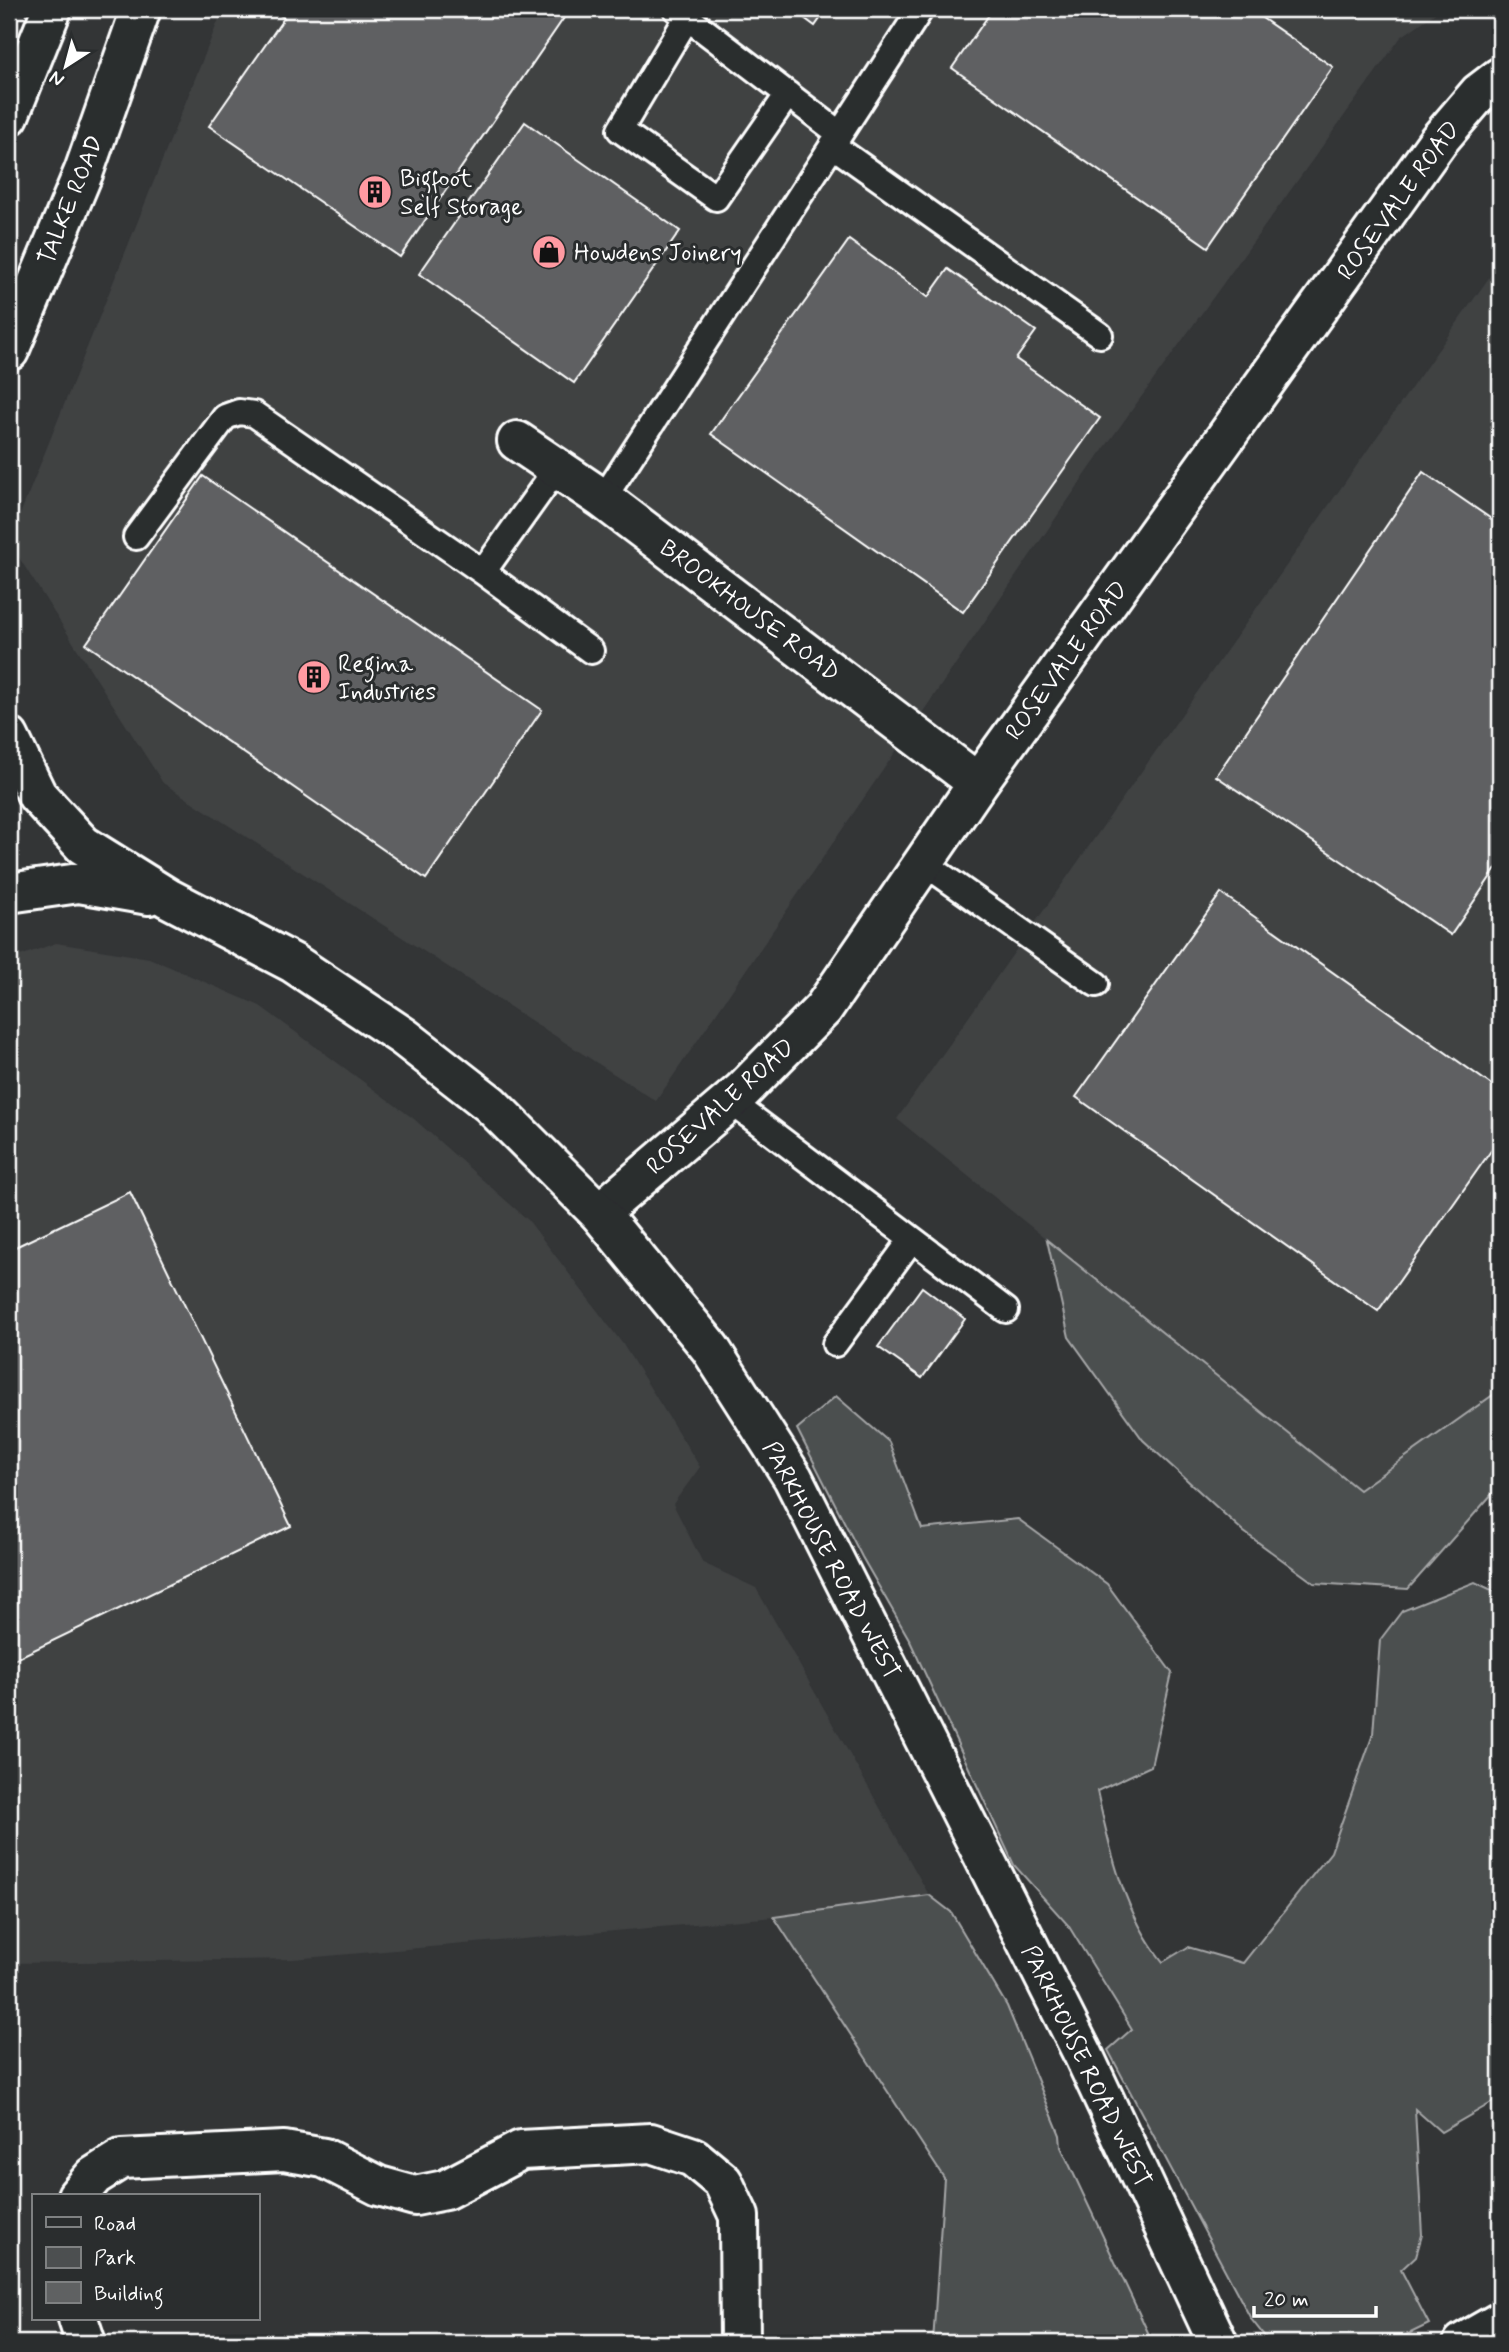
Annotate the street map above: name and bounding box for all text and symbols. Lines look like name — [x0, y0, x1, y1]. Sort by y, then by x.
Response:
north arrow — [32, 32, 102, 102]
text: N — [44, 65, 69, 92]
street label: ROSEVALE ROAD — [1331, 115, 1467, 287]
street label: TALKE ROAD — [31, 131, 111, 270]
place label: Bigfoot Self Storage — [400, 164, 522, 223]
building icon: Bigfoot Self Storage — [356, 173, 394, 211]
shop icon: Howdens Joinery — [530, 233, 568, 271]
place label: Howdens Joinery — [574, 238, 742, 269]
street label: BROOKHOUSE ROAD — [653, 533, 845, 689]
street label: ROSEVALE ROAD — [999, 575, 1135, 747]
place label: Regina Industries — [338, 649, 436, 708]
building icon: Regina Industries — [295, 658, 333, 696]
street label: ROSEVALE ROAD — [640, 1032, 802, 1182]
street label: PARKHOUSE ROAD WEST — [755, 1436, 907, 1685]
street label: PARKHOUSE ROAD WEST — [1013, 1940, 1158, 2193]
legend — [32, 2194, 259, 2320]
text: Road — [94, 2210, 136, 2238]
text: Park — [94, 2244, 136, 2272]
scale bar — [1254, 2275, 1376, 2319]
text: Building — [94, 2280, 164, 2310]
text: 20 m — [1264, 2286, 1309, 2314]

